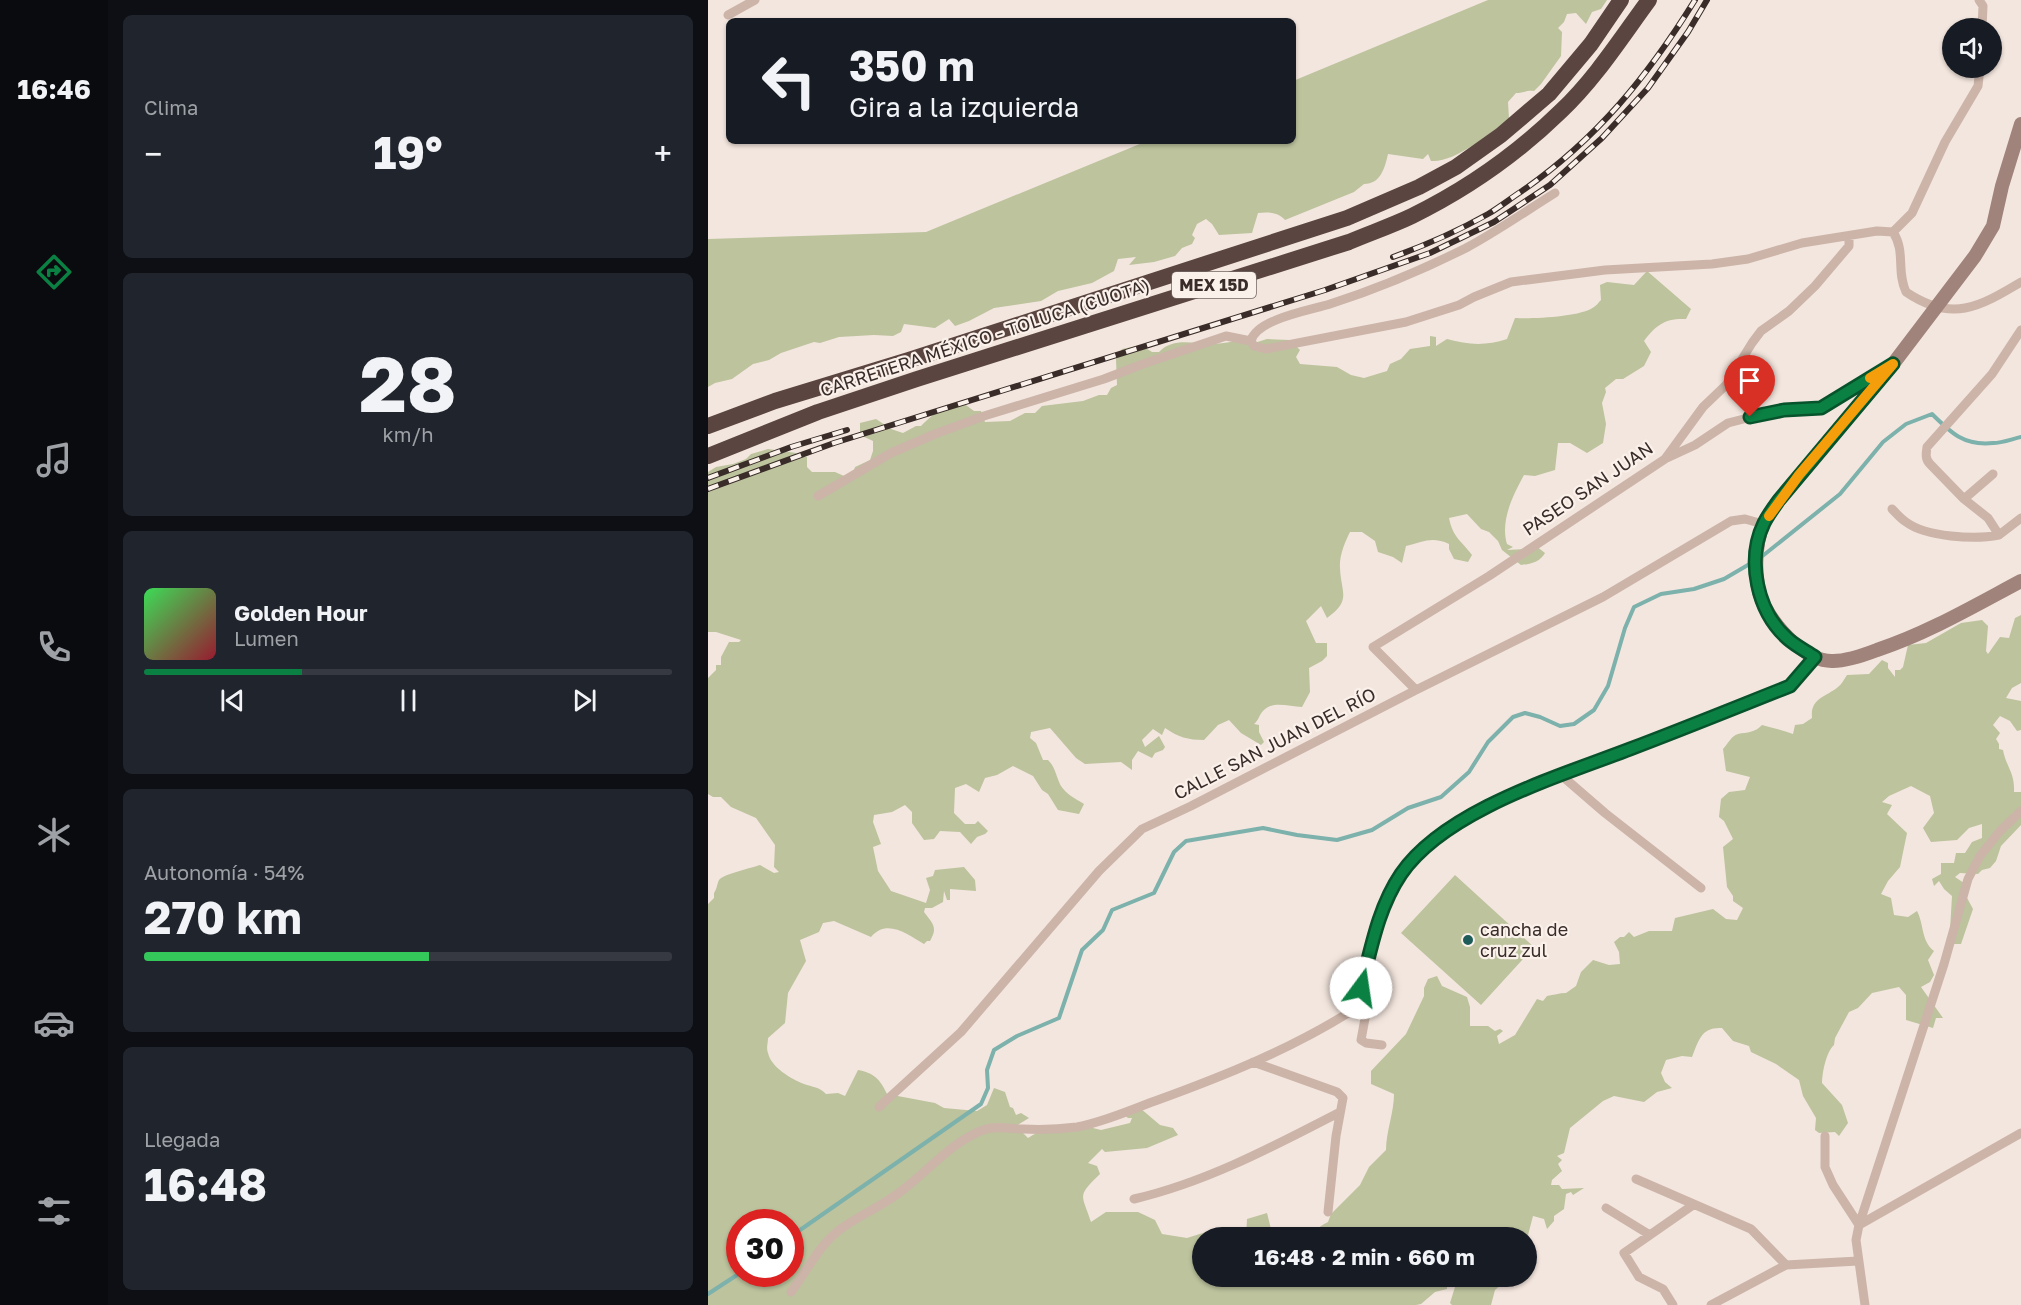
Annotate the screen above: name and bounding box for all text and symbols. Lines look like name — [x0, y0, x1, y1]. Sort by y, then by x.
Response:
map controls — [1942, 18, 2002, 78]
button: sound — [1942, 18, 2002, 78]
text: 350 m — [849, 40, 975, 90]
icon: left — [750, 42, 828, 120]
text: 16:46 — [17, 73, 91, 105]
text: Gira a la izquierda — [849, 91, 1079, 123]
text: Clima — [144, 95, 198, 119]
text: 19° — [373, 125, 443, 179]
text: − — [144, 134, 162, 173]
text: + — [654, 134, 672, 173]
icon: directions — [33, 251, 75, 293]
road number: MEX 15D — [1172, 272, 1256, 298]
street label: CARRETERA MÉXICO - TOLUCA (CUOTA) — [817, 273, 1152, 401]
text: 28 — [359, 336, 457, 429]
pin — [1724, 355, 1775, 417]
icon: arrive — [1733, 364, 1766, 397]
text: km/h — [383, 422, 433, 446]
street label: PASEO SAN JUAN — [1518, 436, 1657, 540]
icon: music — [33, 439, 75, 481]
text: Golden Hour — [234, 599, 368, 626]
icon: phone — [33, 626, 75, 668]
text: Lumen — [234, 626, 299, 650]
street label: CALLE SAN JUAN DEL RÍO — [1170, 682, 1379, 804]
icon: previous — [216, 684, 249, 717]
icon: pause — [392, 684, 425, 717]
icon: next — [568, 684, 601, 717]
icon: climate — [33, 814, 75, 856]
text: Autonomía · 54% — [144, 860, 304, 884]
text: 270 km — [144, 890, 302, 944]
place label: cancha de cruz zul — [1480, 918, 1568, 961]
marker: cancha de cruz zul — [1461, 933, 1475, 947]
position arrow — [1329, 956, 1393, 1020]
icon: car — [33, 1002, 75, 1044]
text: Llegada — [144, 1127, 220, 1151]
text: 16:48 — [144, 1157, 267, 1211]
icon: filters — [33, 1190, 75, 1232]
speed limit sign: 30 — [726, 1209, 804, 1287]
text: 16:48 · 2 min · 660 m — [1254, 1243, 1475, 1270]

